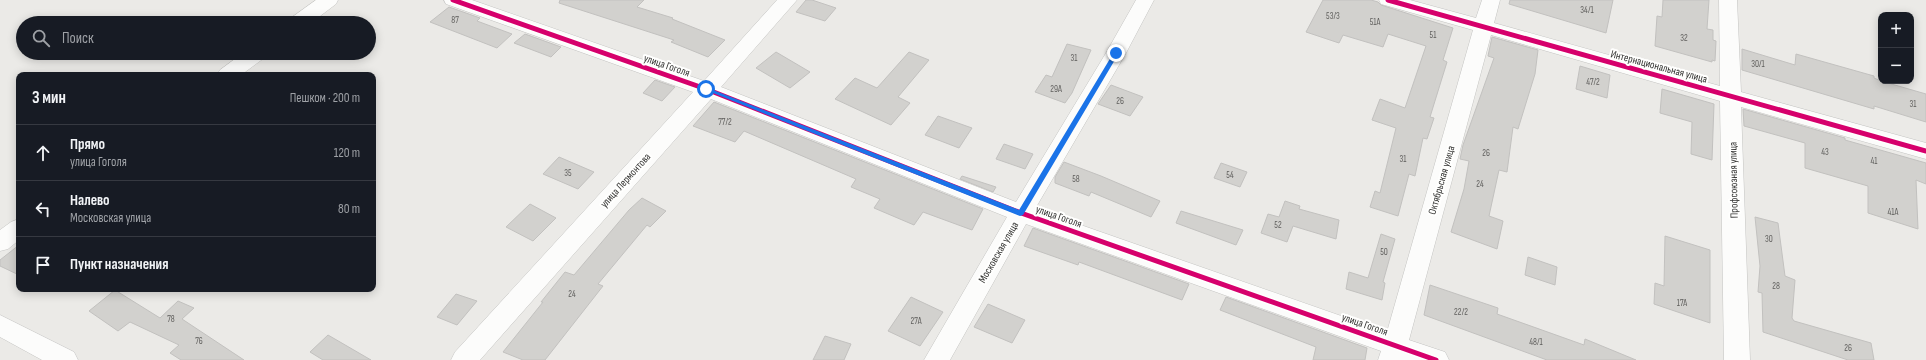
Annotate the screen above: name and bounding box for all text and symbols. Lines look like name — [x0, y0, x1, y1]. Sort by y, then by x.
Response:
house number: 34/1 — [1580, 5, 1595, 16]
house number: 53/3 — [1326, 11, 1340, 22]
map controls — [1878, 12, 1914, 84]
button: + — [1878, 12, 1914, 48]
house number: 87 — [451, 15, 459, 26]
search box — [16, 16, 376, 60]
house number: 51А — [1370, 17, 1381, 28]
icon: search — [30, 27, 52, 49]
text: Поиск — [62, 29, 94, 48]
house number: 51 — [1430, 30, 1437, 41]
house number: 32 — [1680, 33, 1688, 44]
route end — [1107, 44, 1125, 62]
street label: Интернациональная улица — [1609, 47, 1709, 86]
button: − — [1878, 48, 1914, 84]
street label: улица Гоголя — [642, 52, 692, 79]
house number: 31 — [1071, 53, 1078, 64]
house number: 30/1 — [1751, 59, 1766, 70]
house number: 47/2 — [1586, 77, 1600, 88]
route start — [697, 80, 715, 98]
house number: 29А — [1050, 84, 1062, 95]
text: 3 мин — [32, 88, 66, 108]
text: Пешком · 200 m — [290, 90, 360, 106]
house number: 26 — [1116, 96, 1124, 107]
house number: 31 — [1910, 99, 1917, 110]
house number: 77/2 — [718, 117, 732, 128]
text: Прямо — [70, 135, 105, 154]
icon: ahead — [32, 142, 54, 164]
street label: Профсоюзная улица — [1726, 142, 1741, 218]
street label: Октябрьская улица — [1425, 144, 1458, 216]
text: 120 m — [334, 145, 360, 161]
house number: 43 — [1821, 147, 1829, 158]
house number: 26 — [1482, 148, 1490, 159]
street label: улица Лермонтова — [597, 150, 653, 210]
text: улица Гоголя — [70, 154, 127, 170]
house number: 31 — [1400, 154, 1407, 165]
house number: 41 — [1871, 156, 1878, 167]
house number: 35 — [564, 168, 572, 179]
house number: 54 — [1226, 170, 1234, 181]
house number: 58 — [1072, 174, 1080, 185]
house number: 24 — [1476, 179, 1484, 190]
text: Налево — [70, 191, 110, 210]
icon: left — [32, 198, 54, 220]
text: 80 m — [338, 201, 360, 217]
street label: улица Гоголя — [1034, 203, 1084, 230]
house number: 41А — [1888, 207, 1899, 218]
text: Московская улица — [70, 210, 151, 226]
street label: Московская улица — [976, 219, 1021, 285]
house number: 52 — [1274, 220, 1282, 231]
house number: 30 — [1765, 234, 1773, 245]
house number: 50 — [1380, 247, 1388, 258]
icon: arrive — [32, 254, 54, 276]
text: Пункт назначения — [70, 255, 168, 274]
house number: 28 — [1772, 281, 1780, 292]
house number: 24 — [568, 289, 576, 300]
house number: 17А — [1677, 298, 1687, 309]
house number: 22/2 — [1454, 307, 1468, 318]
street label: улица Гоголя — [1340, 311, 1390, 338]
house number: 78 — [167, 314, 175, 325]
house number: 27А — [910, 316, 922, 327]
house number: 76 — [195, 336, 203, 347]
house number: 48/1 — [1529, 337, 1544, 348]
house number: 26 — [1844, 343, 1852, 354]

